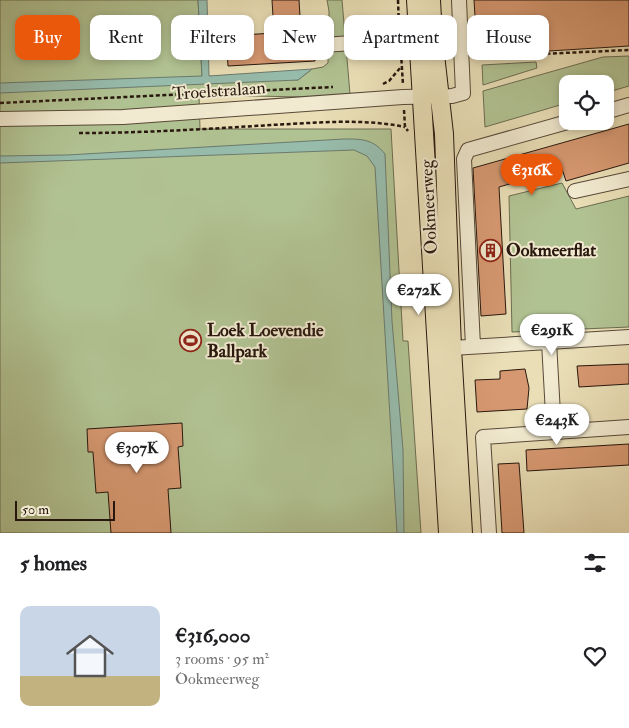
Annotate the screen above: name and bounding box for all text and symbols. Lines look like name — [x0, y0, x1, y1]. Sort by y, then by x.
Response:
chip: Buy — [15, 15, 80, 60]
chip: Rent — [90, 15, 161, 60]
chip: Filters — [171, 15, 254, 60]
chip: New — [264, 15, 334, 60]
chip: Apartment — [344, 15, 457, 60]
chip: House — [467, 15, 549, 60]
map controls — [559, 75, 614, 130]
button: locate — [559, 75, 614, 130]
street label: Troelstralaan — [171, 76, 267, 106]
pin: €316K — [497, 154, 567, 196]
street label: Ookmeerweg — [415, 158, 443, 255]
text: €316K — [512, 160, 552, 180]
building icon: Ookmeerflat — [478, 238, 502, 262]
place label: Ookmeerflat — [506, 239, 596, 262]
pin: €272K — [384, 274, 454, 316]
text: €272K — [397, 280, 441, 300]
pin: €291K — [517, 314, 587, 356]
place label: Loek Loevendie Ballpark — [207, 319, 324, 363]
text: €291K — [531, 320, 573, 340]
sports icon: Loek Loevendie Ballpark — [179, 328, 203, 352]
pin: €243K — [522, 404, 592, 446]
text: €243K — [535, 410, 579, 430]
pin: €307K — [102, 432, 172, 474]
text: €307K — [116, 438, 158, 458]
scale bar — [15, 498, 115, 521]
text: 50 m — [22, 501, 49, 518]
icon: filters — [581, 549, 609, 577]
text: 5 homes — [20, 550, 87, 577]
text: €316,000 — [175, 622, 251, 649]
icon: home — [60, 626, 120, 686]
icon: heart — [581, 642, 609, 670]
text: 3 rooms · 95 m² — [175, 649, 269, 669]
text: Ookmeerweg — [175, 669, 259, 689]

